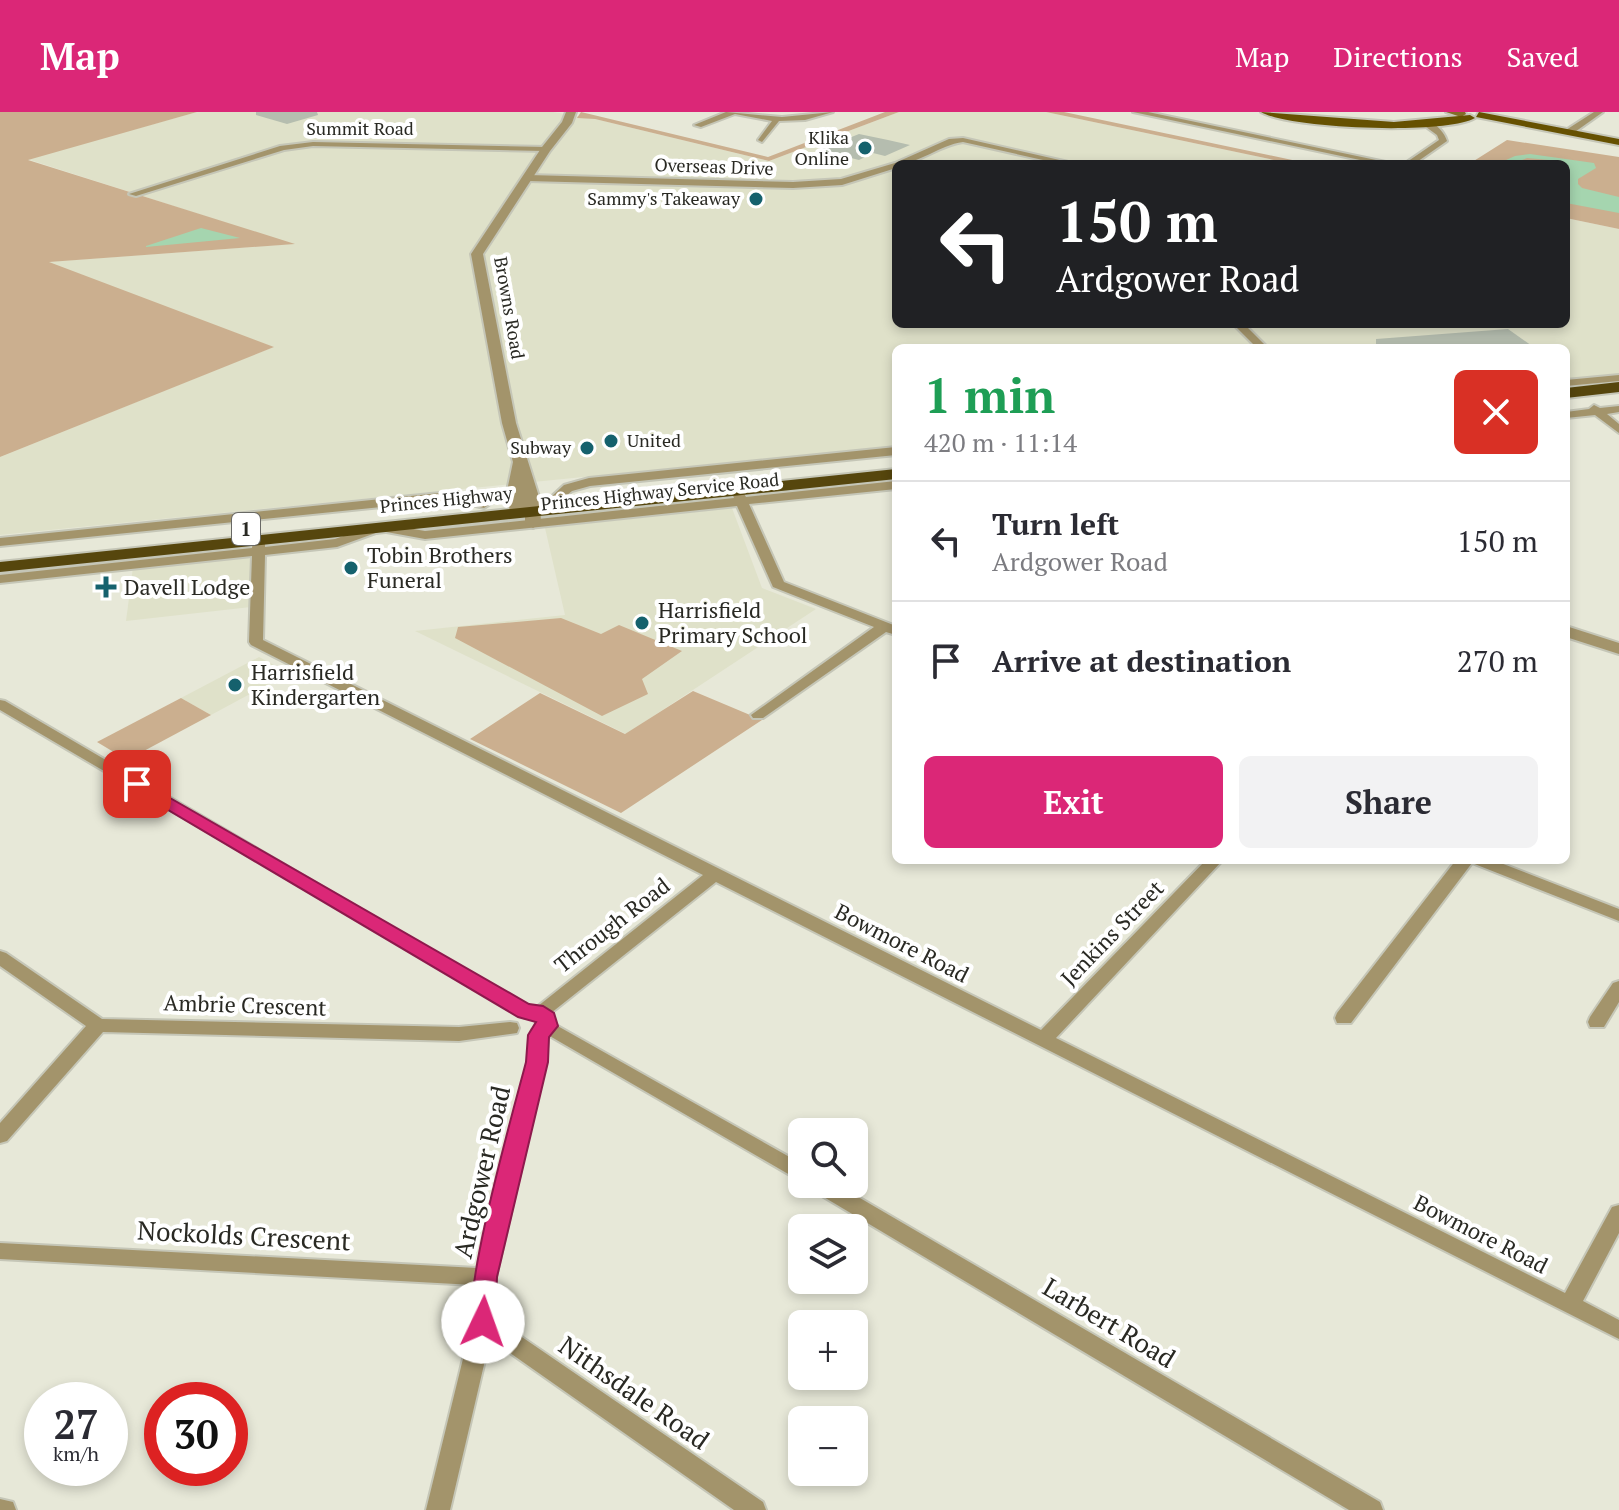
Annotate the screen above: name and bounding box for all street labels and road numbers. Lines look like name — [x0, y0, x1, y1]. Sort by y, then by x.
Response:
street label: Summit Road — [306, 116, 414, 140]
street label: Overseas Drive — [654, 152, 774, 180]
street label: Browns Road — [489, 255, 531, 361]
street label: Princes Highway Service Road — [540, 467, 780, 515]
street label: Princes Highway — [379, 480, 514, 518]
road number: 1 — [232, 513, 260, 545]
street label: Through Road — [548, 870, 675, 979]
street label: Jenkins Street — [1054, 874, 1169, 992]
street label: Bowmore Road — [830, 896, 974, 989]
street label: Ambrie Crescent — [163, 987, 327, 1022]
street label: Ardgower Road — [445, 1082, 517, 1261]
street label: Bowmore Road — [1409, 1187, 1553, 1280]
street label: Nockolds Crescent — [136, 1212, 352, 1258]
street label: Larbert Road — [1037, 1269, 1182, 1375]
street label: Nithsdale Road — [553, 1328, 716, 1457]

